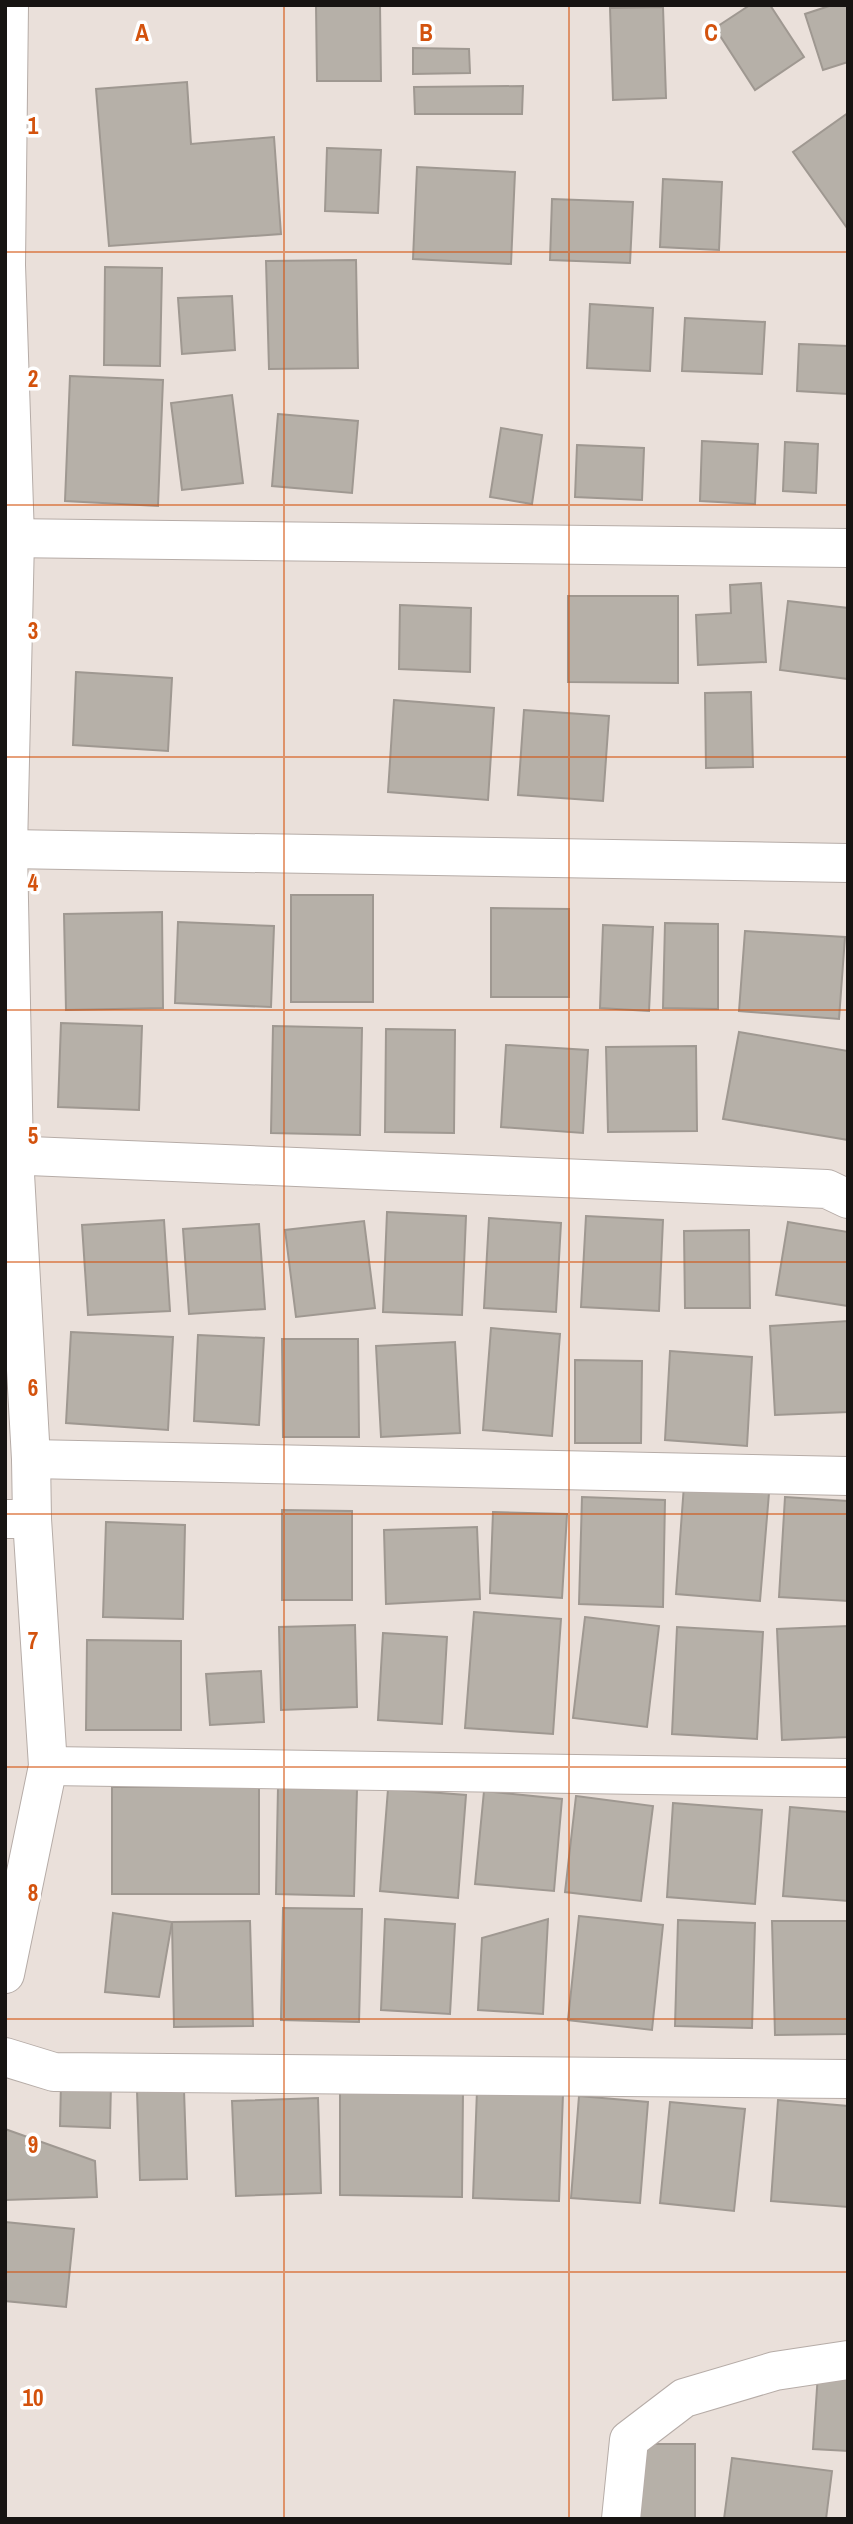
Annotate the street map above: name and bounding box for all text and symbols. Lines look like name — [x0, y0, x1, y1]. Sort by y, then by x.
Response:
text: A — [135, 17, 149, 48]
text: B — [419, 17, 433, 48]
text: C — [704, 17, 718, 48]
text: 1 — [28, 110, 39, 141]
text: 2 — [28, 363, 38, 394]
text: 3 — [28, 615, 38, 646]
text: 4 — [28, 867, 39, 898]
text: 5 — [28, 1120, 38, 1151]
text: 6 — [28, 1372, 38, 1403]
text: 7 — [28, 1625, 38, 1656]
text: 8 — [28, 1877, 38, 1908]
text: 9 — [28, 2129, 38, 2160]
text: 10 — [23, 2382, 43, 2413]

